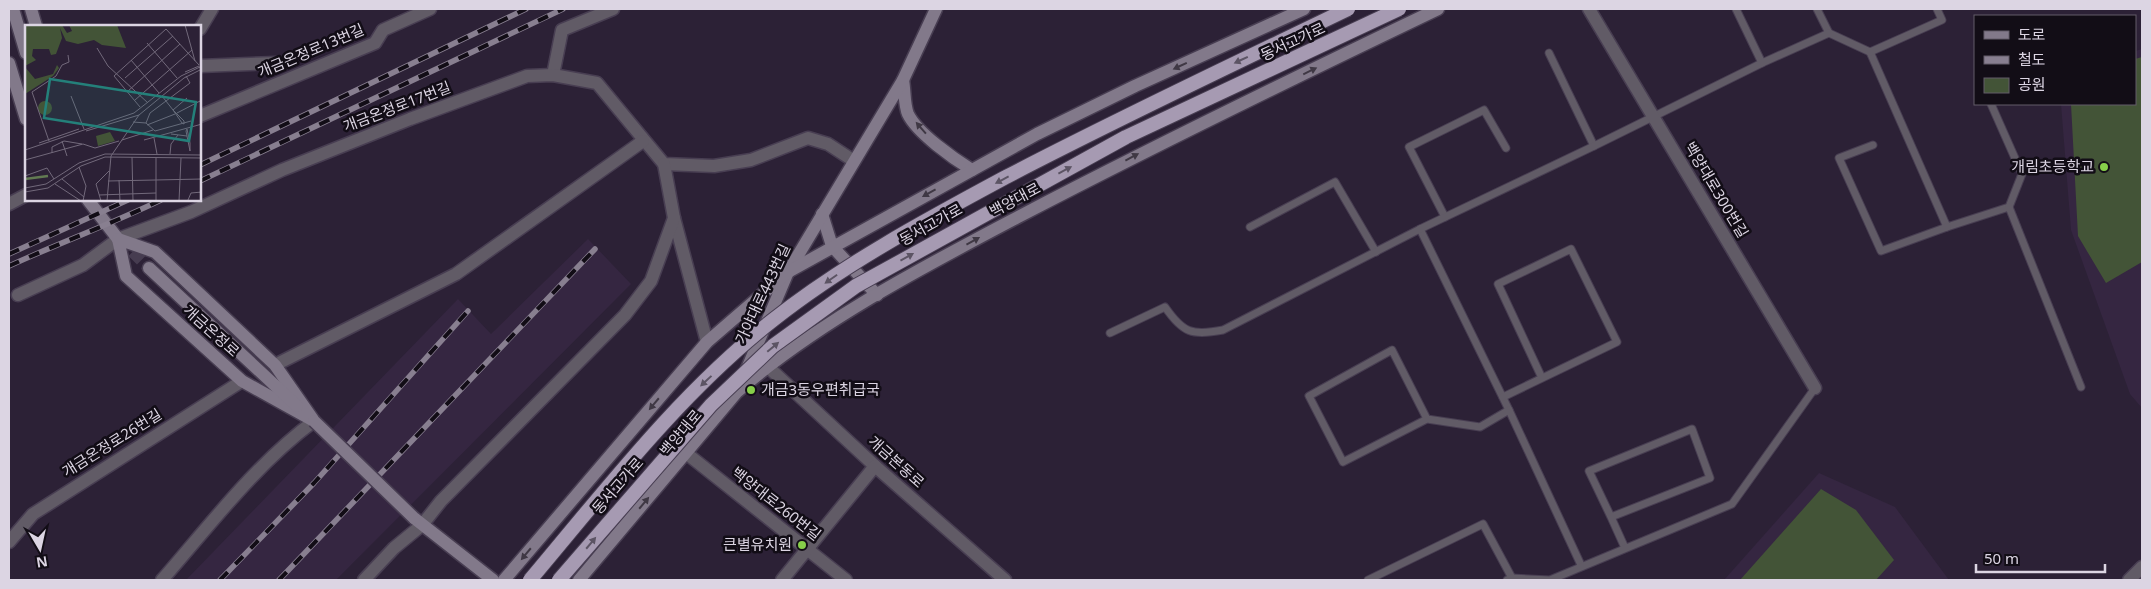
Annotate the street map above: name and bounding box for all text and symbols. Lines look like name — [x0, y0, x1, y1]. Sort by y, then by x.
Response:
legend — [1974, 15, 2136, 105]
street label: 동서고가로 — [1257, 17, 1328, 65]
street label: 개금온정로13번길 — [254, 19, 367, 82]
text: 도로 — [2018, 24, 2046, 44]
inset map — [25, 25, 201, 201]
text: 철도 — [2018, 49, 2046, 69]
one-way arrow — [1234, 56, 1248, 64]
one-way arrow — [1173, 61, 1188, 70]
one-way arrow — [1303, 67, 1317, 75]
text: 공원 — [2018, 74, 2046, 94]
street label: 개금온정로17번길 — [340, 76, 453, 136]
one-way arrow — [915, 122, 926, 135]
street label: 백양대로300번길 — [1680, 138, 1753, 241]
one-way arrow — [1125, 153, 1140, 161]
place label: 개림초등학교 — [2011, 156, 2094, 176]
marker: 개림초등학교 — [2098, 161, 2110, 173]
one-way arrow — [1058, 166, 1072, 174]
one-way arrow — [995, 176, 1009, 184]
street label: 백양대로 — [985, 177, 1044, 221]
one-way arrow — [922, 189, 936, 197]
street label: 동서고가로 — [895, 199, 966, 250]
one-way arrow — [966, 237, 980, 245]
street label: 가야대로443번길 — [730, 240, 794, 347]
one-way arrow — [900, 253, 915, 261]
one-way arrow — [824, 274, 838, 284]
street label: 개금온정로 — [179, 300, 244, 361]
one-way arrow — [766, 341, 778, 353]
one-way arrow — [700, 375, 712, 387]
place label: 개금3동우편취급국 — [761, 379, 880, 399]
marker: 개금3동우편취급국 — [745, 384, 757, 396]
one-way arrow — [649, 398, 660, 410]
street label: 개금온정로26번길 — [58, 404, 165, 481]
street label: 백양대로 — [655, 405, 706, 460]
street label: 개금본동로 — [864, 431, 929, 492]
street label: 동서고가로 — [587, 453, 647, 518]
street label: 백양대로260번길 — [728, 462, 826, 545]
one-way arrow — [638, 497, 650, 509]
north arrow — [15, 524, 65, 574]
place label: 큰별유치원 — [723, 534, 792, 554]
one-way arrow — [585, 537, 596, 549]
marker: 큰별유치원 — [796, 539, 808, 551]
scale bar — [1976, 542, 2105, 574]
one-way arrow — [520, 548, 532, 560]
text: 50 m — [1984, 548, 2019, 568]
text: N — [35, 552, 49, 573]

